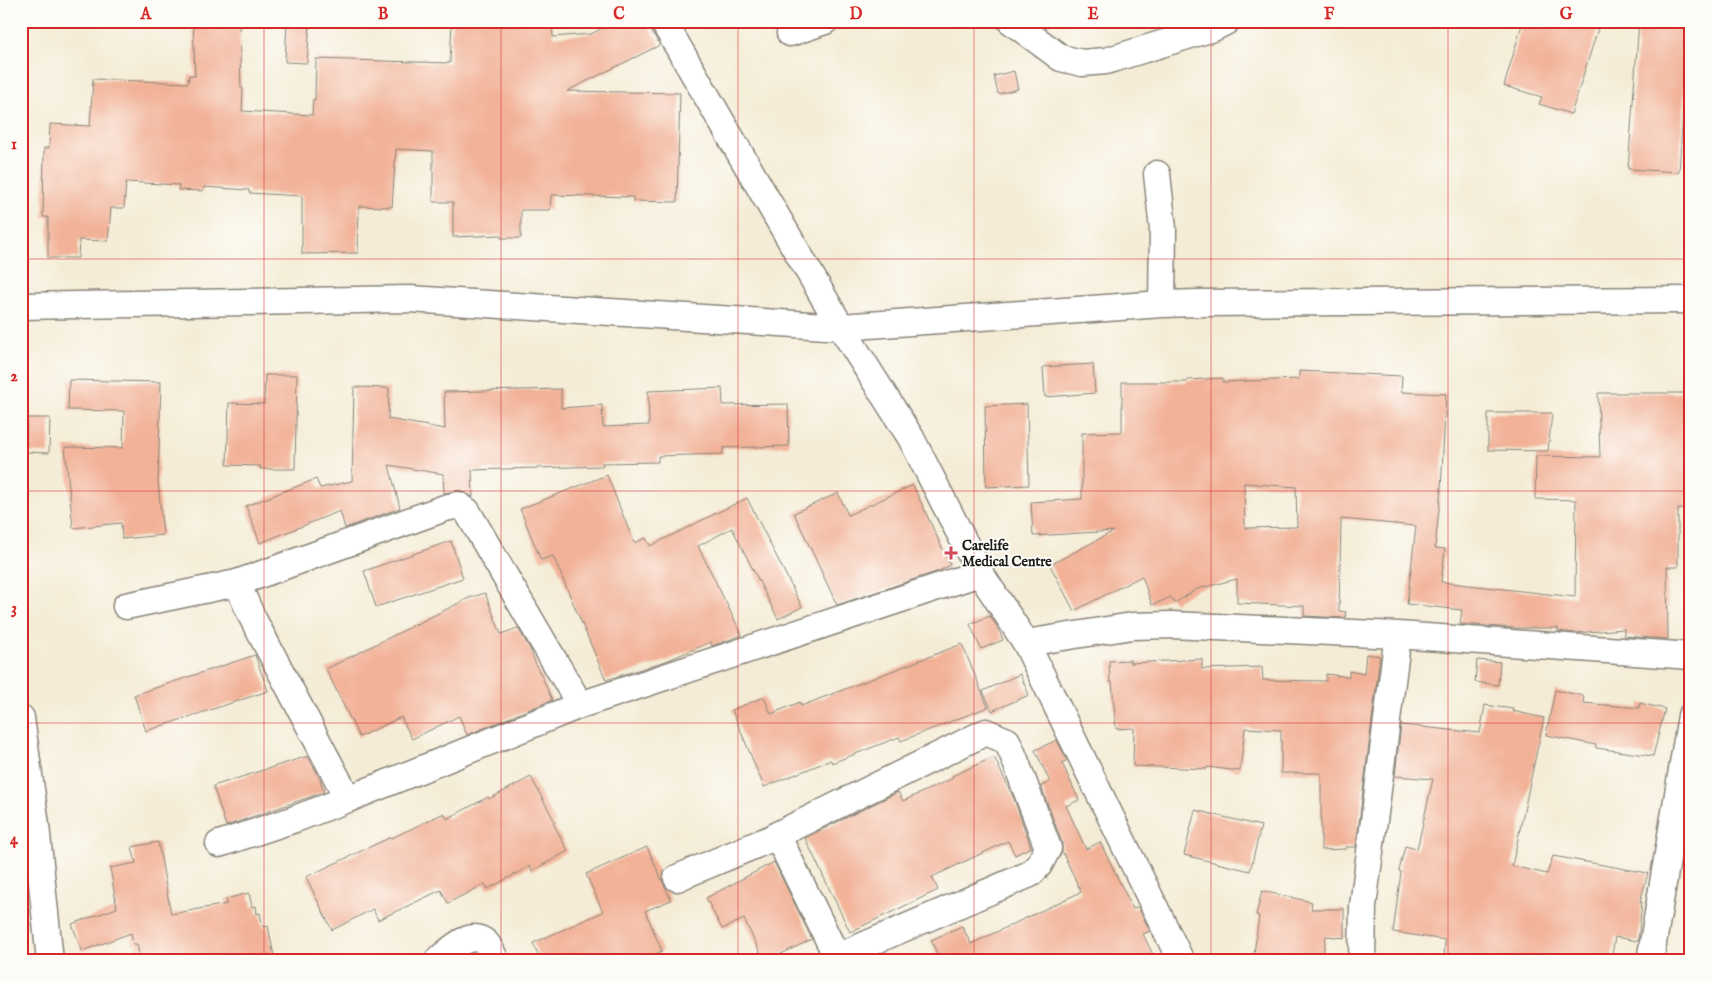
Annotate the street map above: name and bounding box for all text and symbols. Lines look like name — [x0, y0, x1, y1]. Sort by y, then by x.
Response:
text: A — [140, 5, 153, 25]
text: B — [378, 5, 389, 25]
text: C — [613, 5, 625, 25]
text: D — [850, 5, 863, 25]
text: E — [1087, 5, 1099, 25]
text: F — [1324, 5, 1335, 25]
text: G — [1560, 5, 1573, 25]
text: 1 — [11, 135, 17, 155]
text: 2 — [10, 367, 18, 387]
place label: Carelife Medical Centre — [962, 537, 1052, 571]
marker: Carelife Medical Centre — [944, 546, 958, 560]
text: 3 — [11, 599, 17, 619]
text: 4 — [10, 830, 19, 850]

